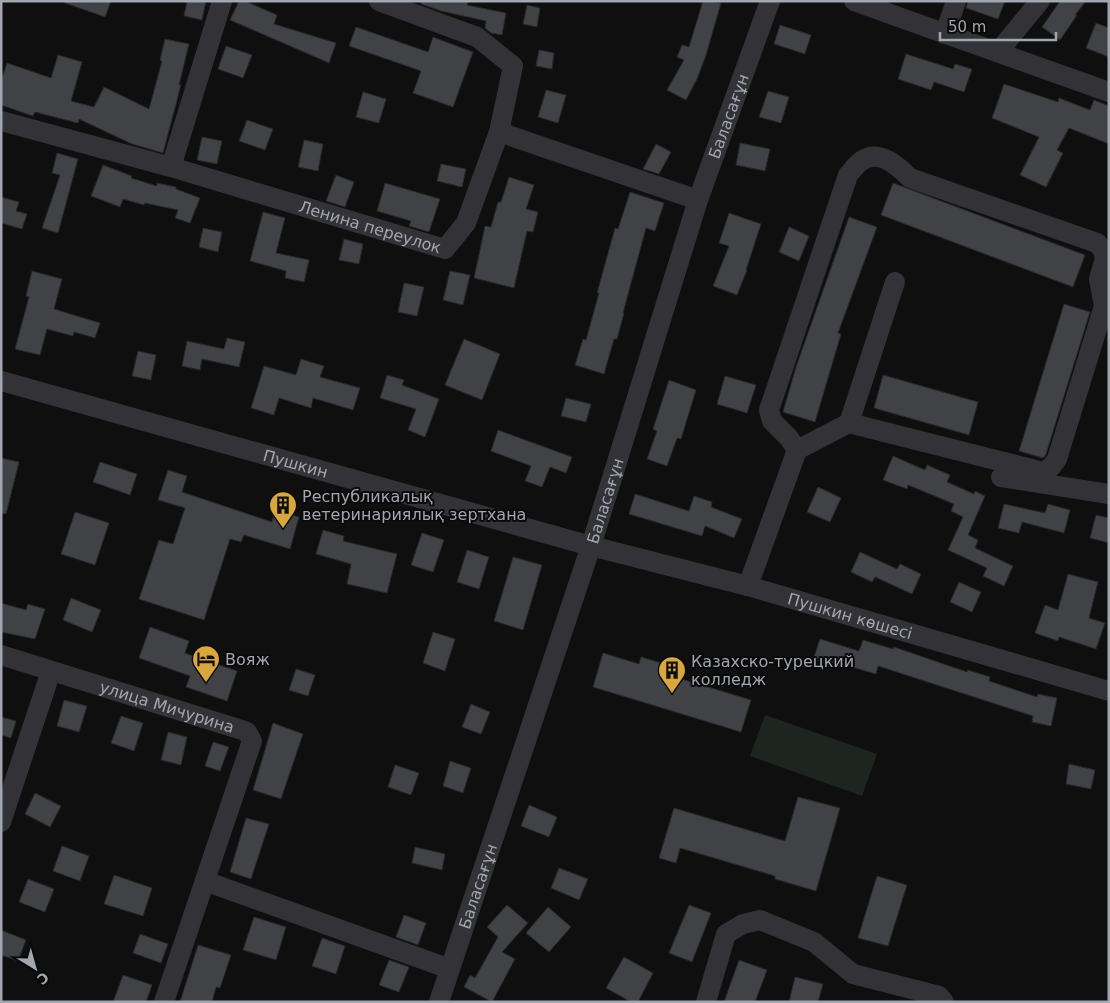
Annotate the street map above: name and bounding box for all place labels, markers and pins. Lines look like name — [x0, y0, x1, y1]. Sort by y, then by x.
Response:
place label: Республикалық ветеринариялық зертхана — [302, 487, 526, 524]
building icon: Республикалық ветеринариялық зертхана — [268, 490, 298, 529]
hotel icon: Вояж — [191, 644, 221, 683]
place label: Вояж — [225, 650, 270, 669]
place label: Казахско-турецкий колледж — [691, 652, 854, 689]
building icon: Казахско-турецкий колледж — [657, 655, 687, 694]

